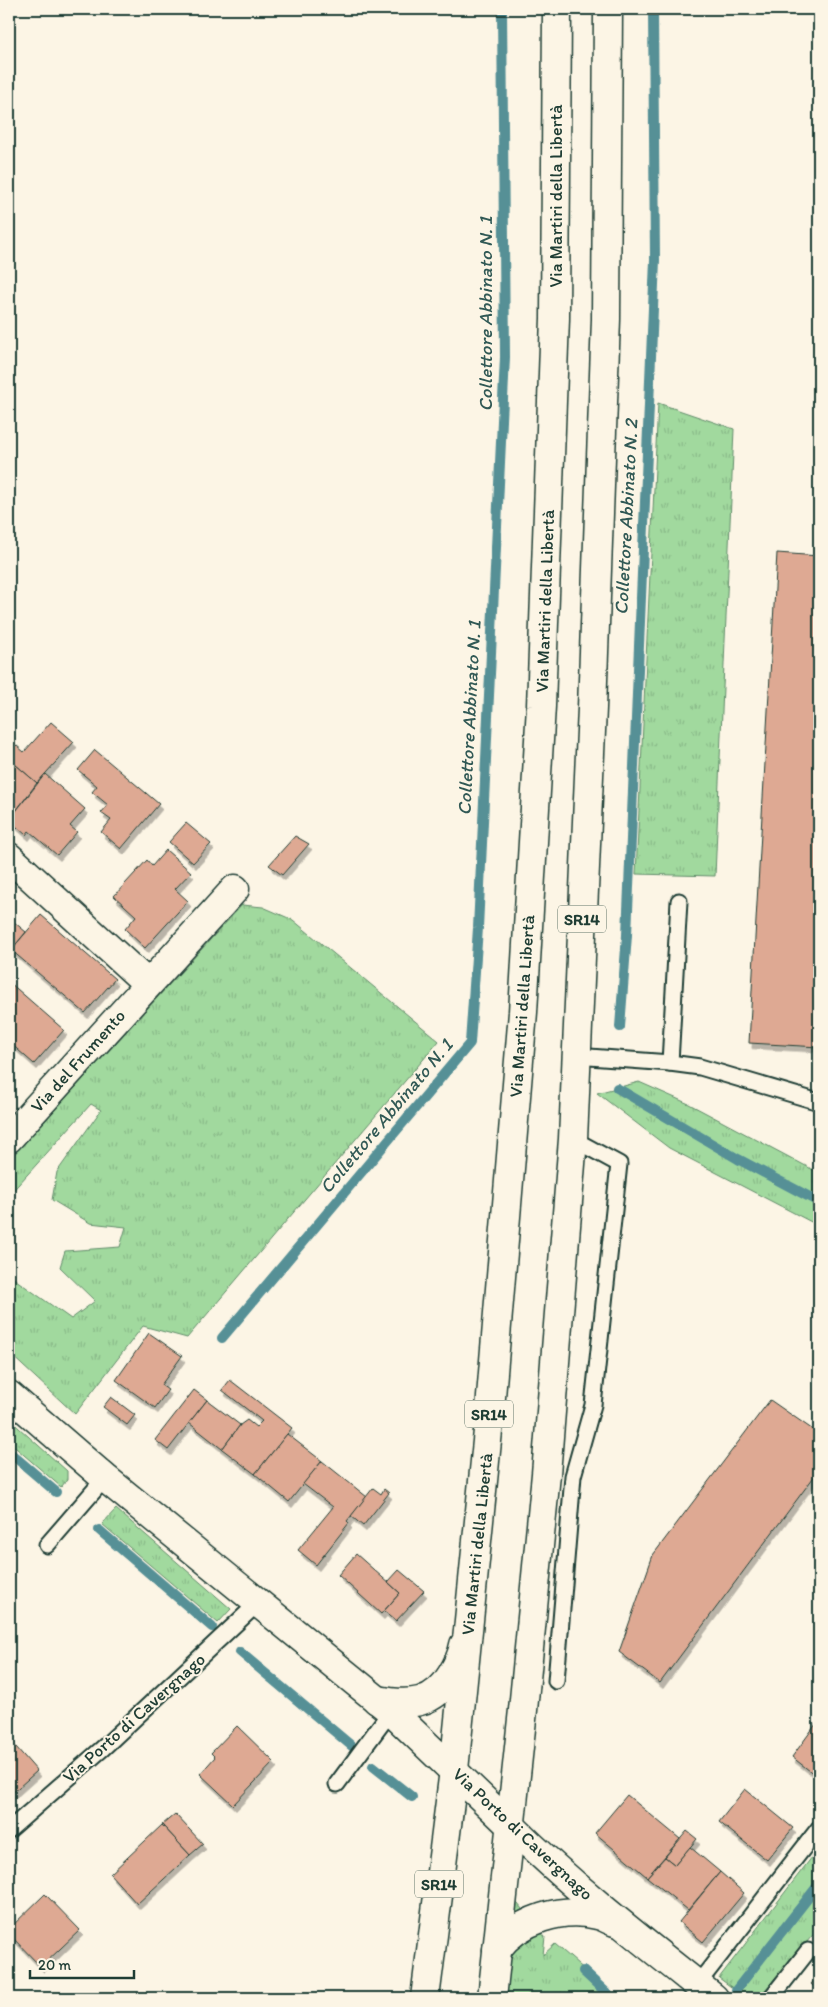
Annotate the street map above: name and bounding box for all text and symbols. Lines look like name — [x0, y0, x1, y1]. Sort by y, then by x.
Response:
street label: Via Martiri della Libertà — [545, 104, 567, 288]
water label: Collettore Abbinato N. 1 — [474, 216, 497, 411]
water label: Collettore Abbinato N. 2 — [609, 416, 643, 616]
street label: Via Martiri della Libertà — [531, 508, 559, 693]
water label: Collettore Abbinato N. 1 — [452, 620, 486, 816]
road number: SR14 — [558, 906, 606, 932]
street label: Via Martiri della Libertà — [505, 913, 539, 1098]
street label: Via del Frumento — [26, 1005, 130, 1117]
water label: Collettore Abbinato N. 1 — [315, 1034, 458, 1198]
road number: SR14 — [465, 1400, 513, 1428]
street label: Via Martiri della Libertà — [456, 1451, 498, 1636]
street label: Via Porto di Cavergnago — [58, 1648, 210, 1788]
street label: Via Porto di Cavergnago — [448, 1763, 598, 1905]
road number: SR14 — [415, 1870, 463, 1898]
scale bar — [30, 1947, 134, 1979]
text: 20 m — [38, 1956, 72, 1974]

